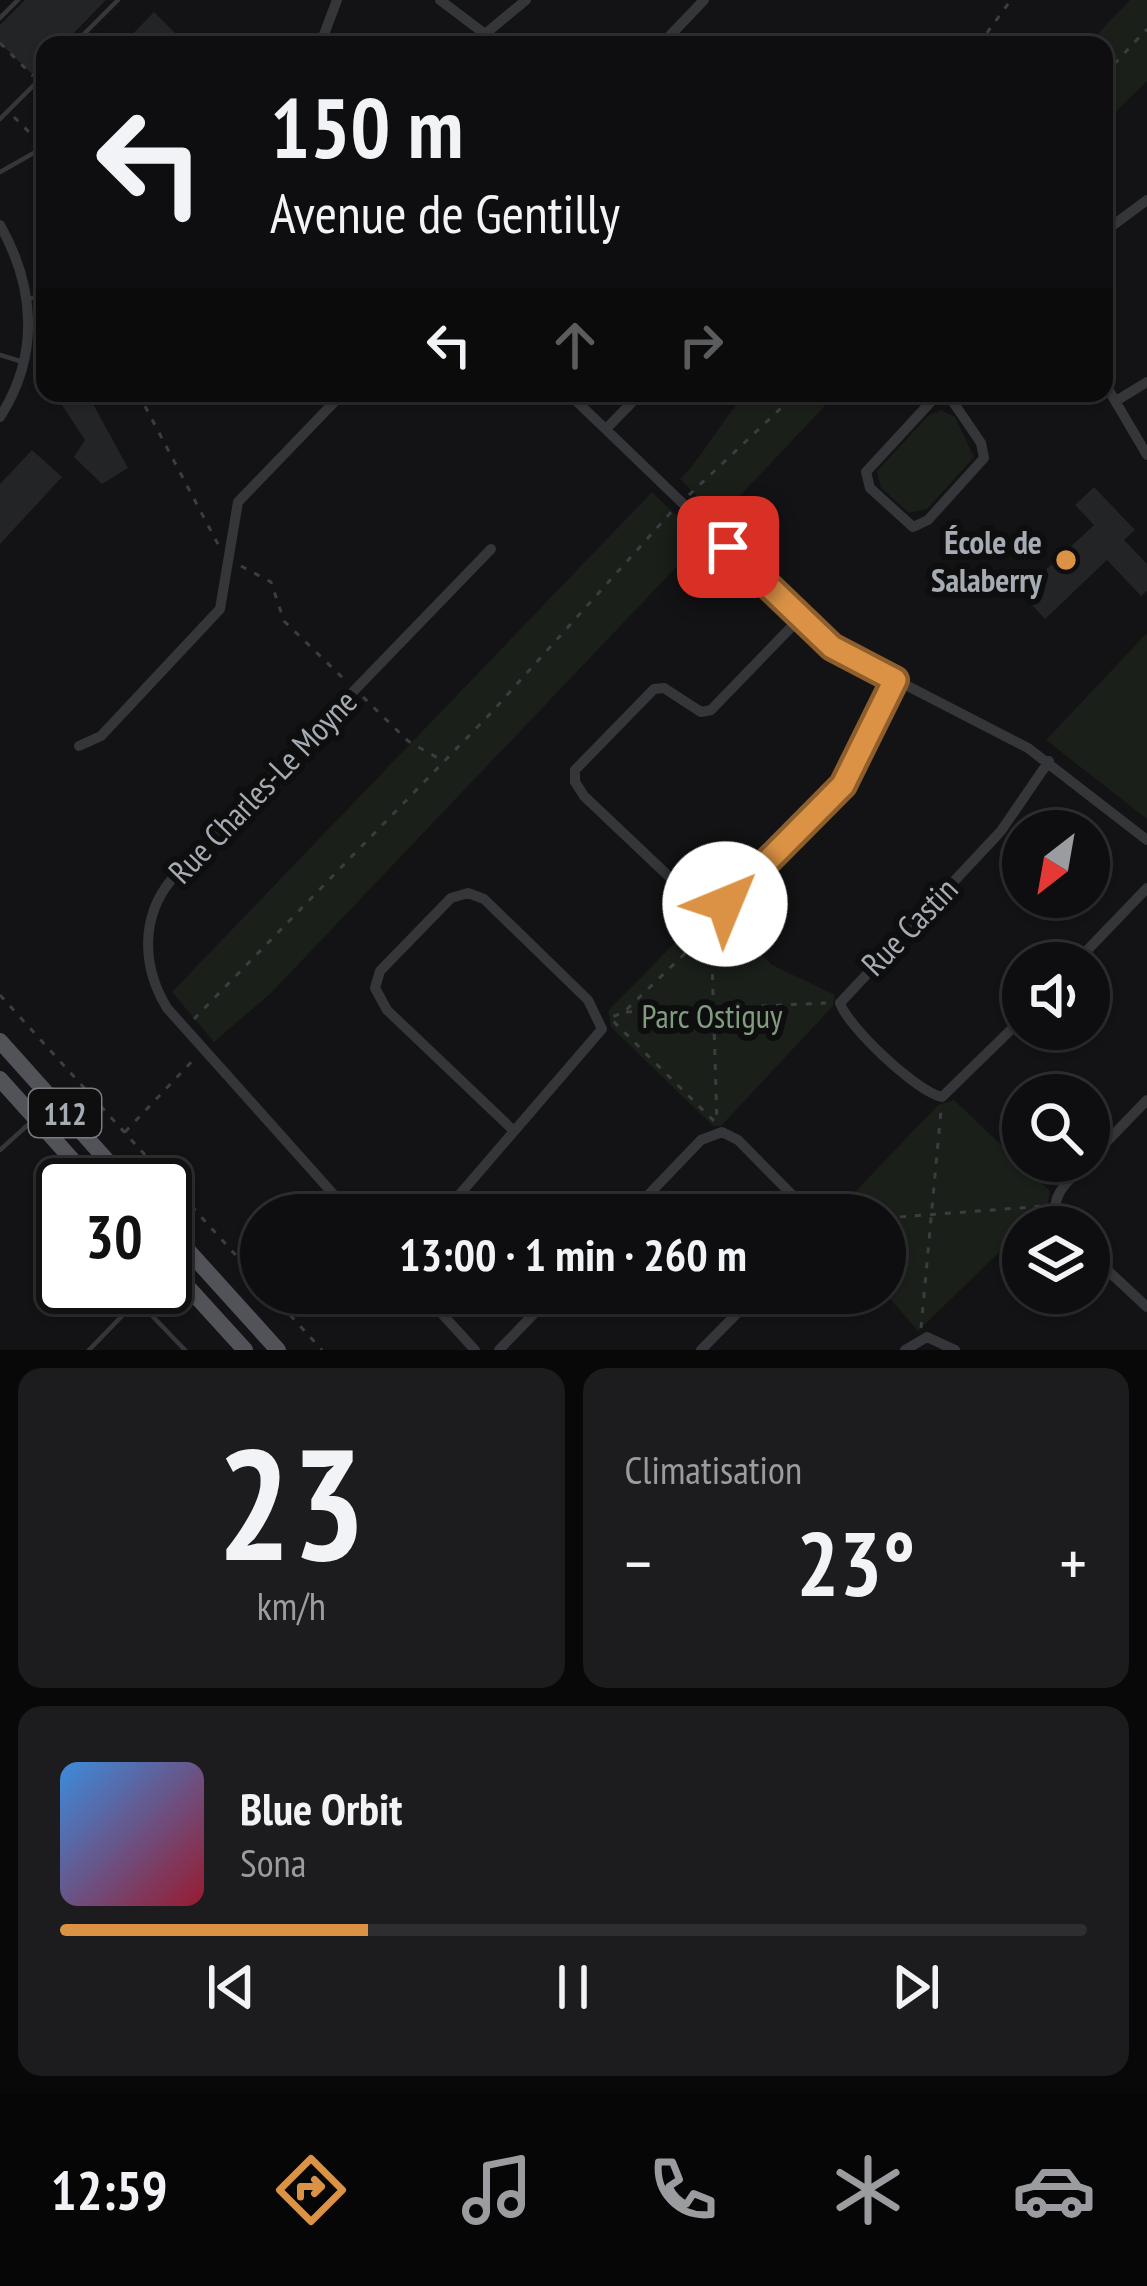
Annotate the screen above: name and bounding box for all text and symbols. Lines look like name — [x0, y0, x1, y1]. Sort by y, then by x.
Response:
text: 150 m — [270, 72, 463, 181]
icon: left — [72, 84, 228, 240]
text: Avenue de Gentilly — [270, 178, 620, 248]
icon: left — [416, 312, 482, 378]
icon: ahead — [542, 312, 608, 378]
icon: right — [668, 312, 734, 378]
pin — [677, 496, 779, 598]
icon: arrive — [695, 514, 761, 580]
place label: École de Salaberry — [931, 520, 1043, 601]
marker: École de Salaberry — [1053, 547, 1079, 573]
street label: Rue Charles-Le Moyne — [159, 680, 365, 892]
north arrow — [1002, 810, 1110, 918]
map controls — [1002, 810, 1110, 1314]
position arrow — [662, 841, 788, 967]
street label: Rue Castin — [852, 868, 966, 984]
button: sound — [1002, 942, 1110, 1050]
park label: Parc Ostiguy — [642, 994, 783, 1037]
button: search — [1002, 1074, 1110, 1182]
road number: 112 — [29, 1089, 101, 1137]
speed limit sign: 30 — [36, 1158, 192, 1314]
button: layers — [1002, 1206, 1110, 1314]
text: 13:00 · 1 min · 260 m — [399, 1225, 747, 1283]
text: 23 — [217, 1401, 366, 1603]
text: Climatisation — [625, 1444, 802, 1495]
text: 23° — [796, 1504, 915, 1621]
text: − — [625, 1520, 652, 1605]
text: + — [1060, 1520, 1087, 1605]
text: km/h — [257, 1580, 326, 1631]
text: Blue Orbit — [240, 1779, 402, 1837]
text: Sona — [240, 1837, 306, 1888]
icon: previous — [198, 1954, 264, 2020]
icon: pause — [540, 1954, 606, 2020]
icon: next — [883, 1954, 949, 2020]
icon: directions — [269, 2148, 353, 2232]
icon: music — [455, 2148, 539, 2232]
icon: phone — [641, 2148, 725, 2232]
icon: climate — [826, 2148, 910, 2232]
icon: car — [1012, 2148, 1096, 2232]
text: 12:59 — [51, 2155, 168, 2225]

